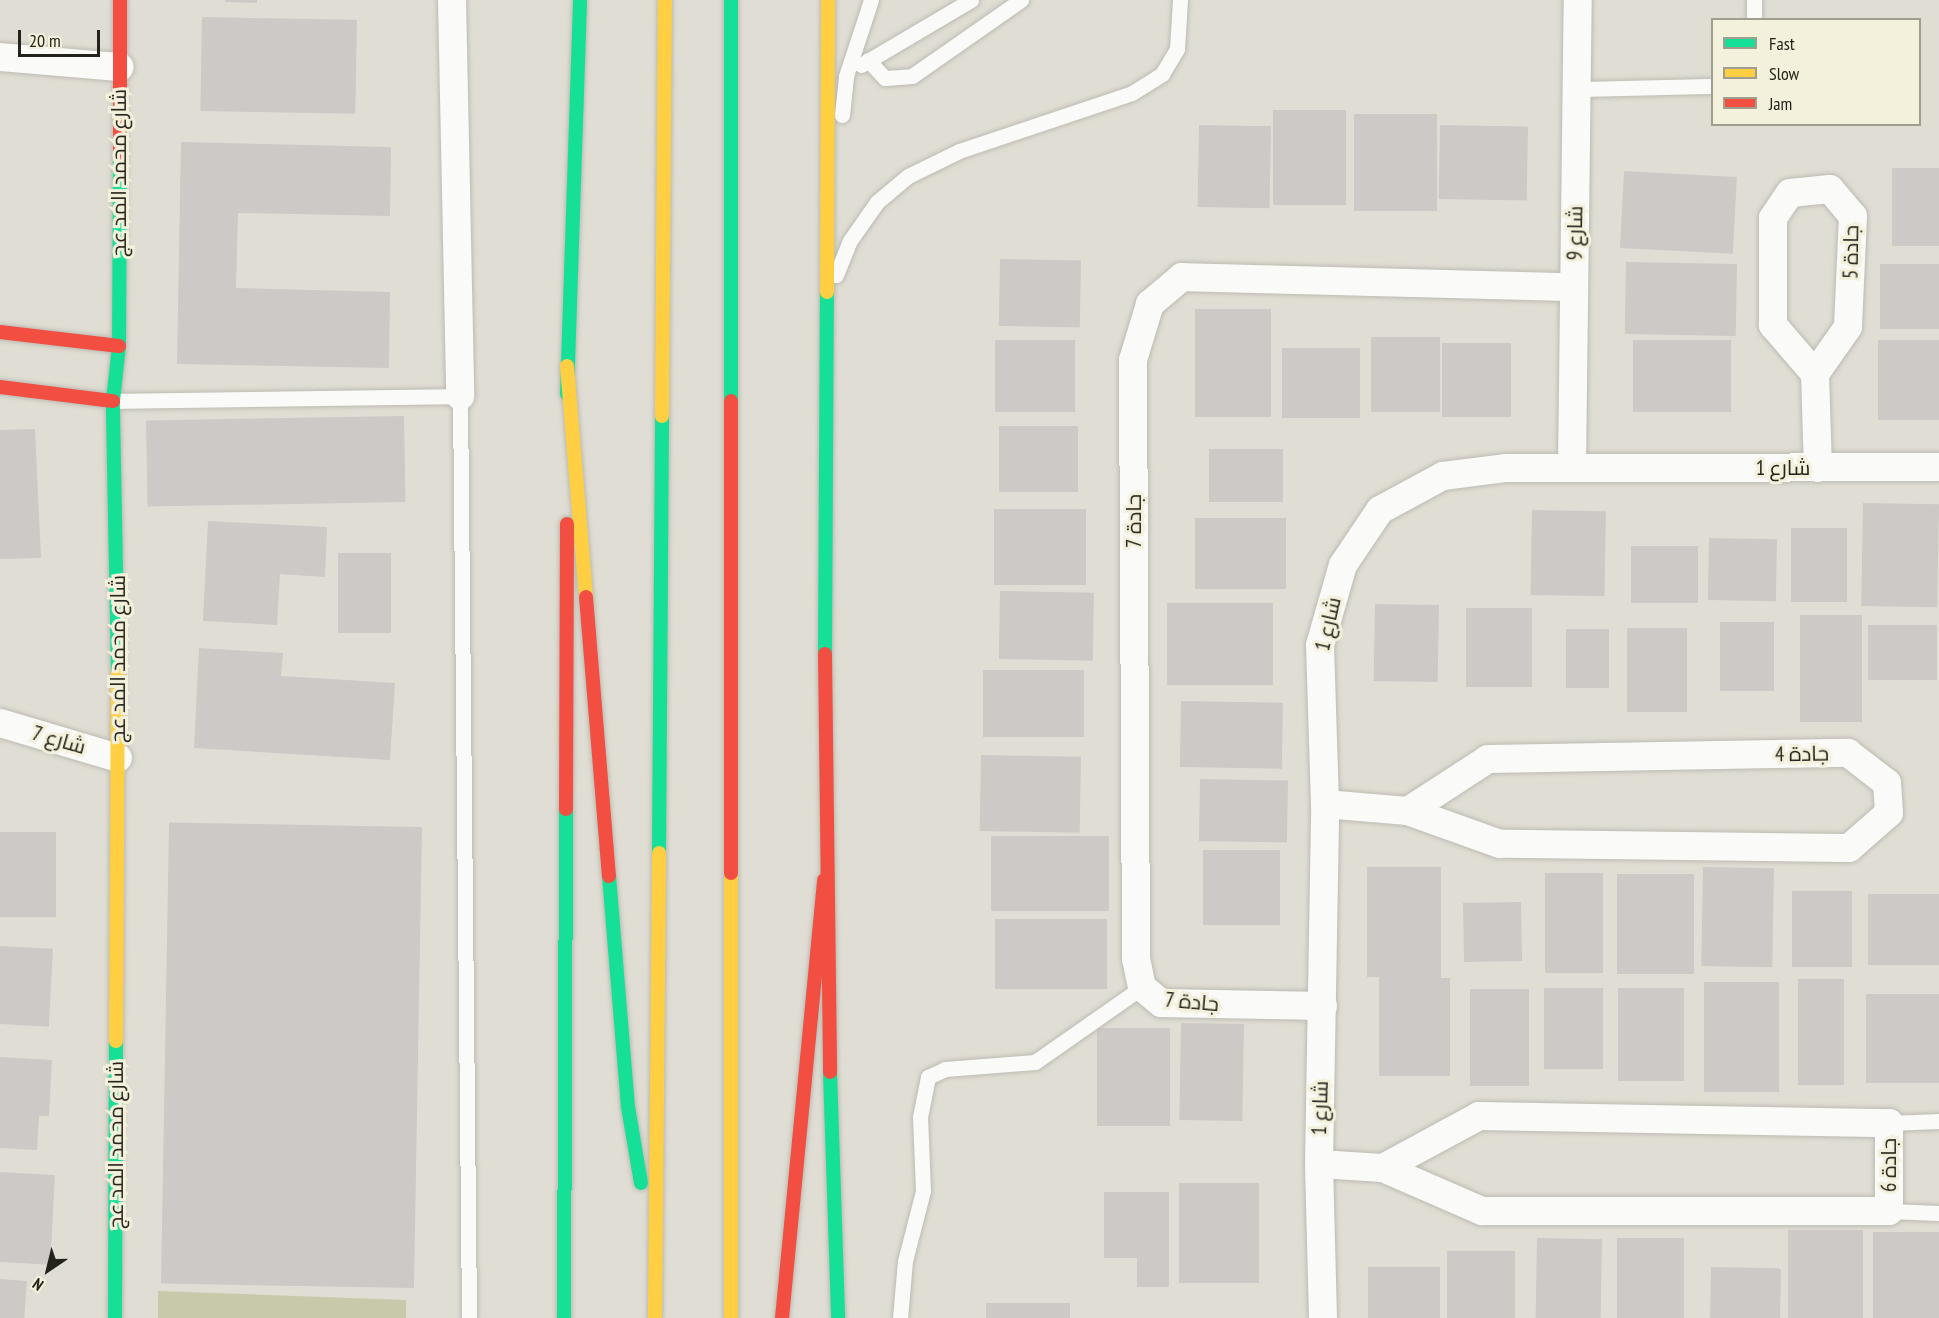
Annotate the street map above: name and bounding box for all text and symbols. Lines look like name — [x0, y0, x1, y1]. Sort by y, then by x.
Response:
scale bar — [21, 18, 104, 56]
legend — [1711, 18, 1921, 126]
text: 20 m — [29, 29, 61, 52]
text: Fast — [1769, 32, 1795, 55]
text: Slow — [1769, 62, 1799, 85]
street label: شارع محمد المد عج — [106, 89, 132, 257]
text: Jam — [1769, 92, 1792, 115]
street label: شارع 9 — [1562, 205, 1588, 261]
street label: جادة 5 — [1838, 225, 1864, 279]
street label: شارع 1 — [1756, 455, 1810, 481]
street label: جادة 7 — [1121, 494, 1147, 548]
street label: شارع محمد المد عج — [105, 575, 131, 743]
street label: شارع 1 — [1310, 595, 1346, 653]
street label: شارع 7 — [29, 720, 89, 760]
street label: جادة 4 — [1775, 741, 1829, 767]
street label: جادة 7 — [1164, 987, 1220, 1017]
street label: شارع محمد المد عج — [103, 1061, 129, 1229]
street label: شارع 1 — [1306, 1080, 1334, 1136]
street label: جادة 6 — [1876, 1138, 1902, 1192]
north arrow — [18, 1240, 78, 1300]
text: N — [28, 1274, 47, 1295]

